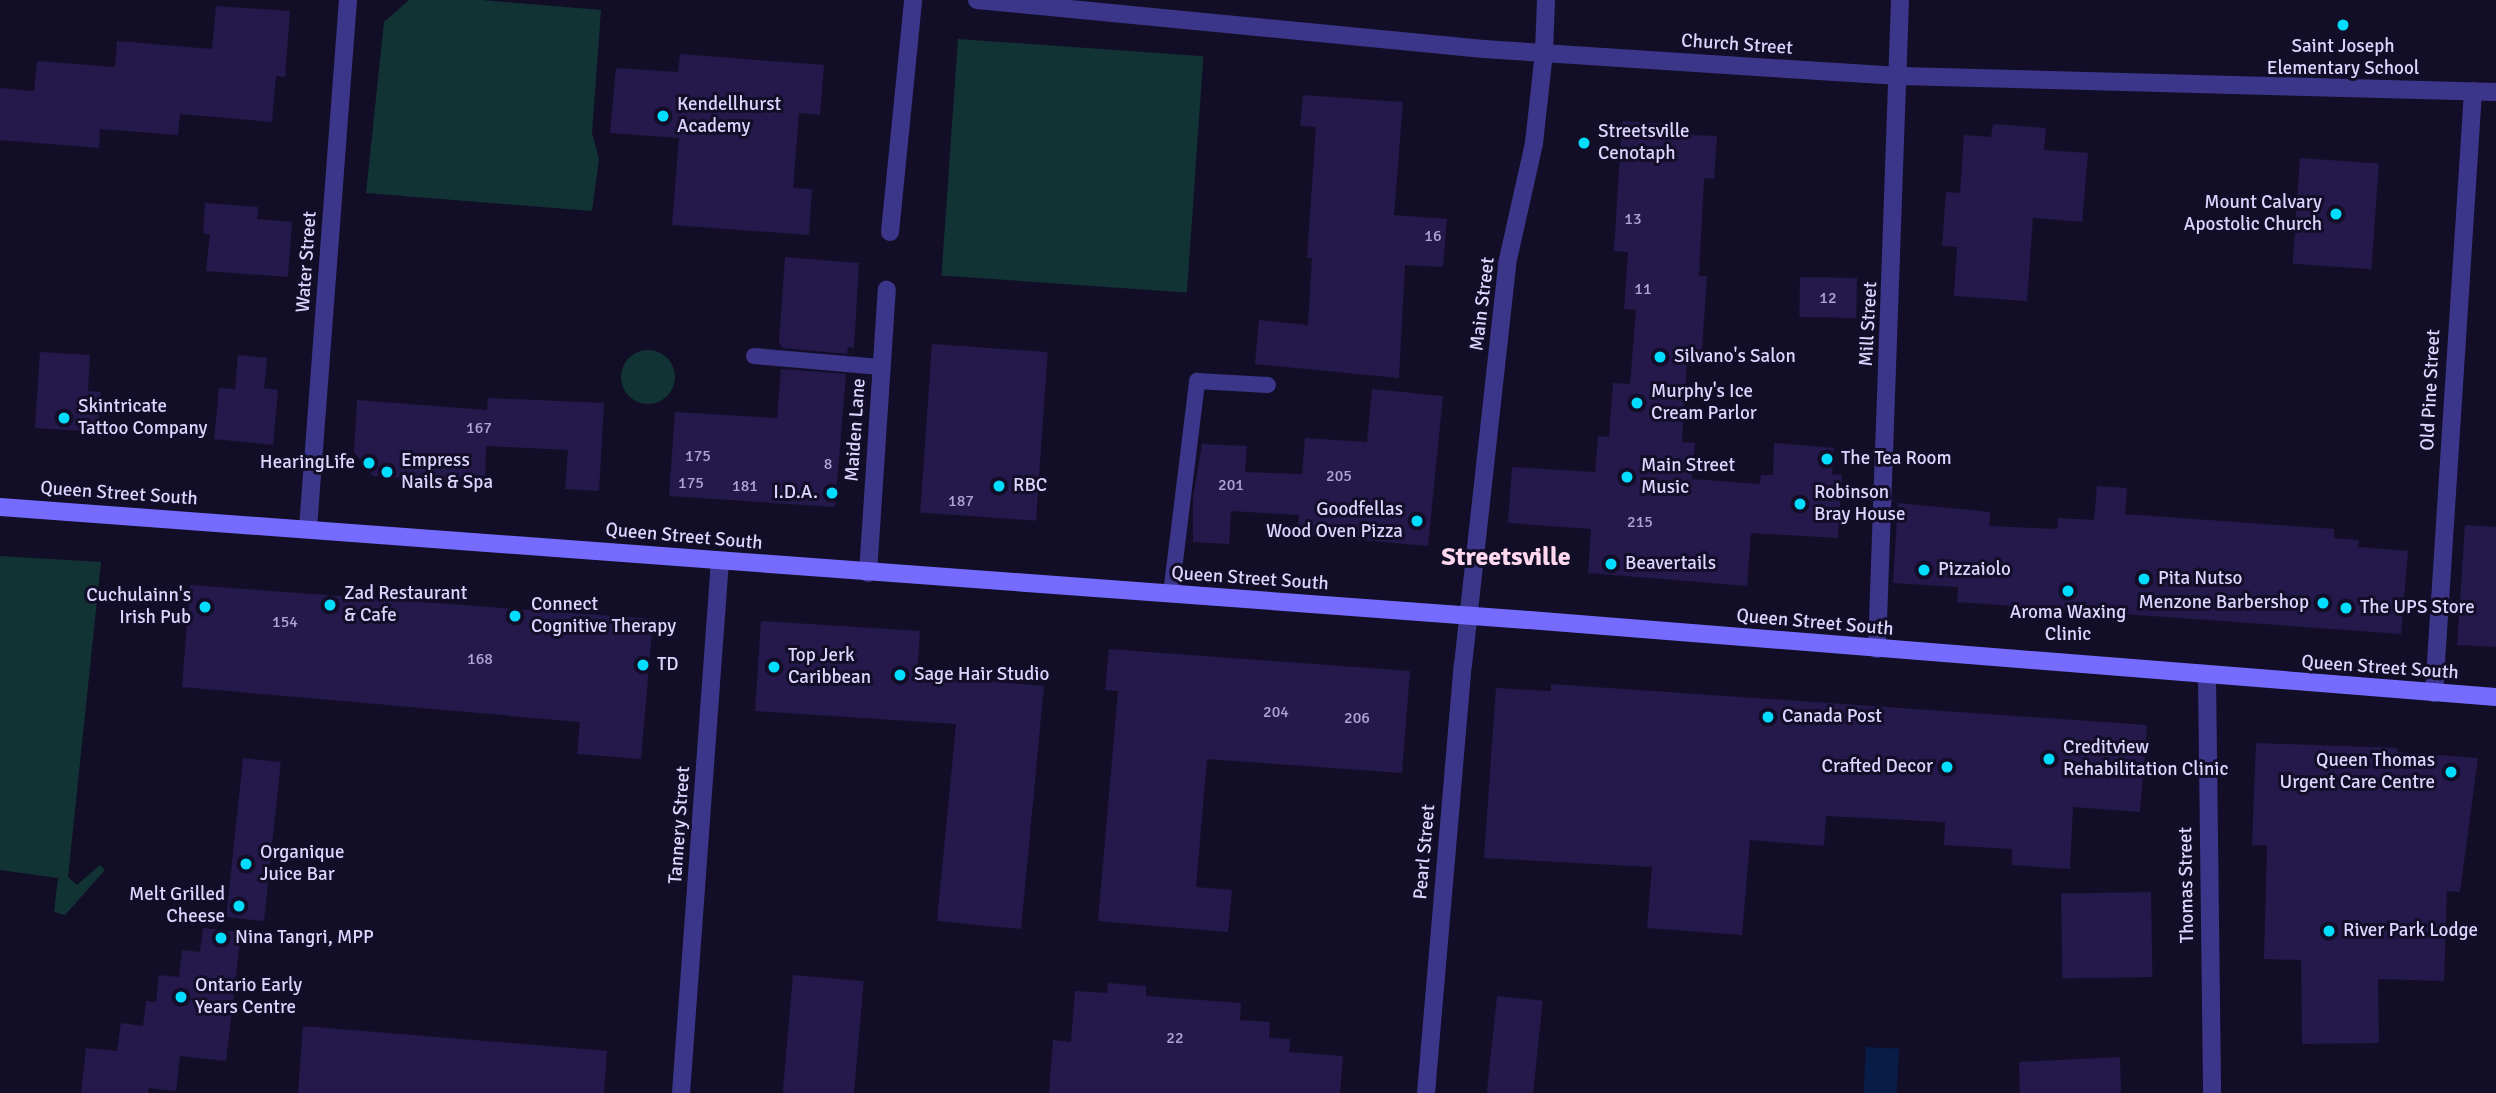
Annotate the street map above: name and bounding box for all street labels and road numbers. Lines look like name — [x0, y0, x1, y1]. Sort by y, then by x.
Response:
street label: Church Street — [1680, 30, 1794, 60]
street label: Water Street — [292, 211, 322, 313]
street label: Main Street — [1466, 256, 1500, 352]
street label: Mill Street — [1855, 281, 1883, 367]
street label: Old Pine Street — [2416, 329, 2446, 451]
street label: Maiden Lane — [841, 378, 871, 482]
street label: Queen Street South — [39, 477, 199, 511]
street label: Queen Street South — [604, 519, 764, 555]
street label: Queen Street South — [1170, 562, 1330, 596]
street label: Queen Street South — [1735, 605, 1895, 641]
street label: Queen Street South — [2300, 651, 2460, 685]
street label: Tannery Street — [665, 765, 695, 885]
street label: Pearl Street — [1409, 803, 1441, 901]
street label: Thomas Street — [2175, 827, 2199, 943]

